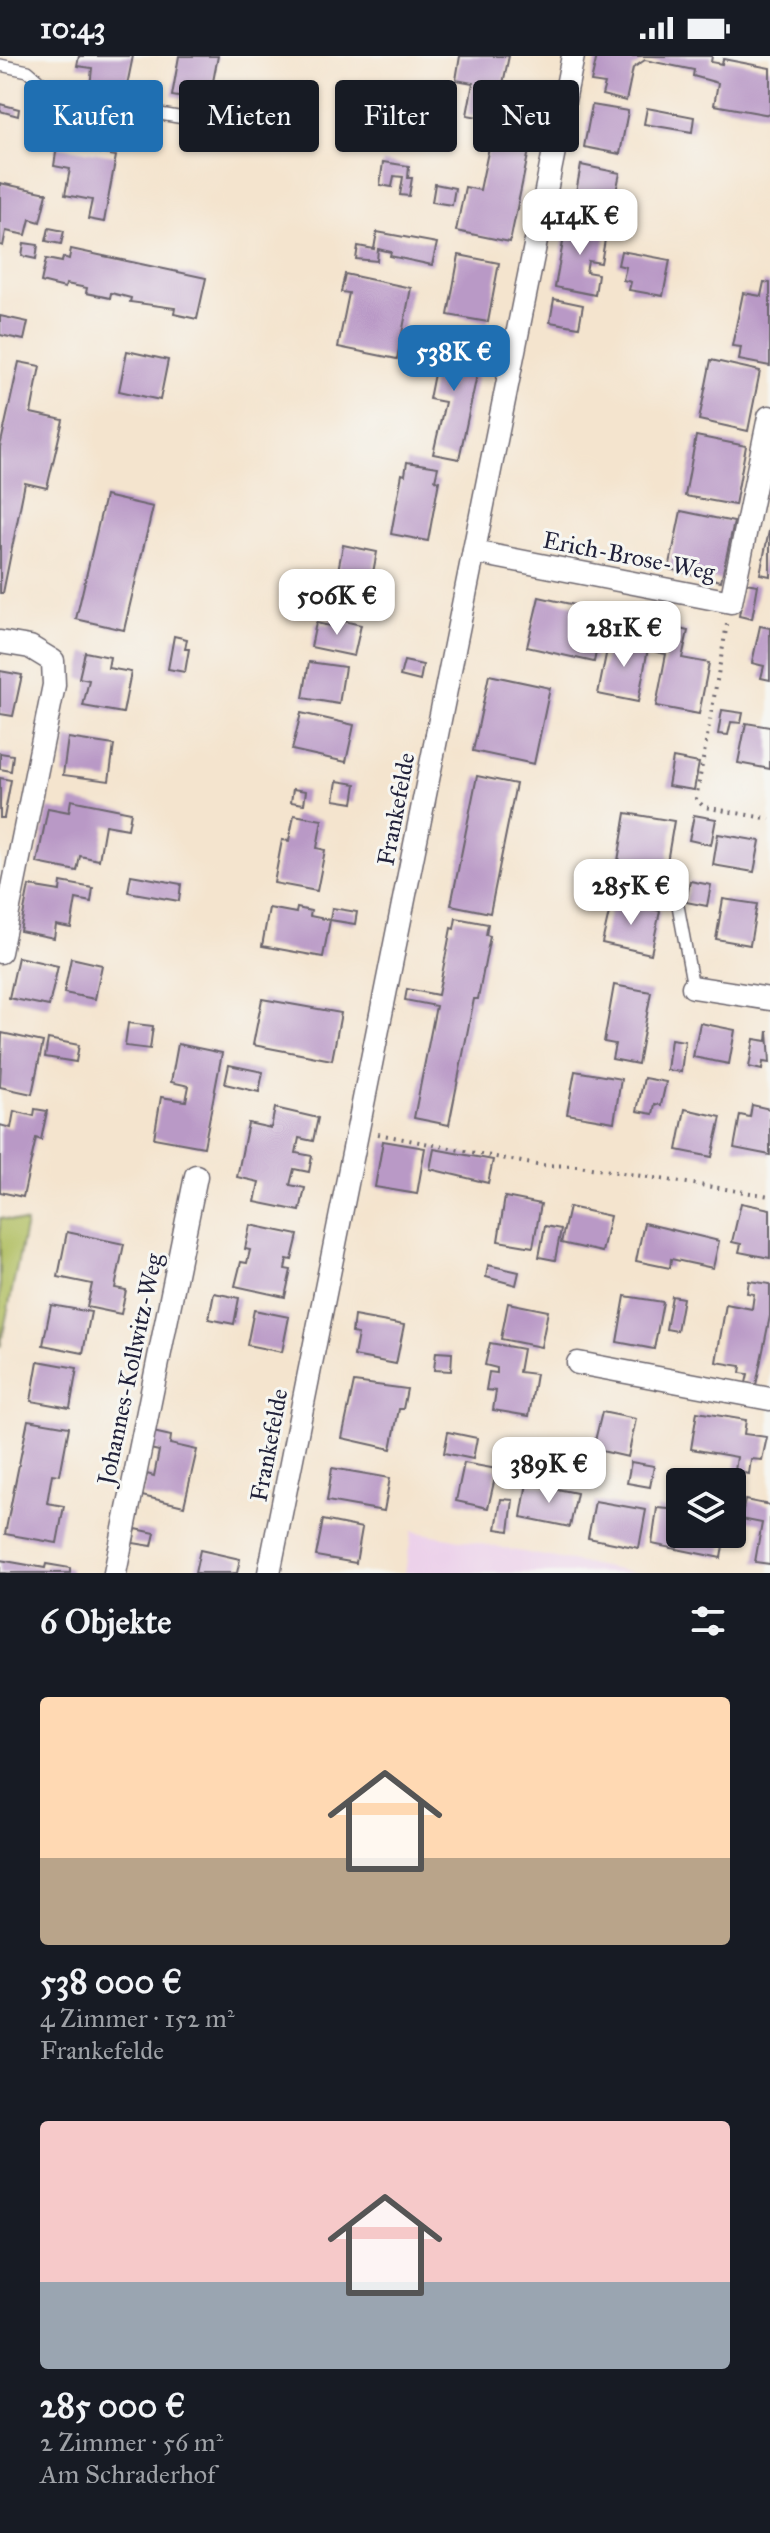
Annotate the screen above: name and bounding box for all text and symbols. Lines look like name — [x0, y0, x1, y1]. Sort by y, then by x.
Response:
text: 10:43 — [40, 10, 105, 46]
chip: Kaufen — [24, 80, 163, 152]
chip: Mieten — [179, 80, 319, 152]
chip: Filter — [335, 80, 457, 152]
chip: Neu — [473, 80, 579, 152]
pin: 414K € — [515, 189, 645, 257]
text: 414K € — [540, 199, 620, 231]
pin: 538K € — [389, 325, 519, 393]
text: 538K € — [416, 335, 492, 367]
street label: Erich-Brose-Weg — [540, 525, 718, 588]
pin: 506K € — [272, 569, 402, 637]
text: 506K € — [297, 579, 377, 611]
pin: 281K € — [559, 601, 689, 669]
text: 281K € — [586, 611, 662, 643]
street label: Frankefelde — [370, 750, 422, 868]
pin: 285K € — [566, 859, 696, 927]
text: 285K € — [592, 869, 670, 901]
street label: Johannes-Kollwitz-Weg — [90, 1250, 169, 1490]
street label: Frankefelde — [243, 1386, 295, 1504]
pin: 389K € — [484, 1437, 614, 1505]
text: 389K € — [510, 1447, 588, 1479]
map controls — [666, 1468, 746, 1548]
button: layers — [666, 1468, 746, 1548]
icon: filters — [686, 1599, 730, 1643]
text: 6 Objekte — [40, 1601, 171, 1642]
icon: home — [313, 1749, 457, 1893]
text: 538 000 € — [40, 1961, 182, 2002]
text: 4 Zimmer · 152 m² — [40, 2002, 235, 2034]
text: Frankefelde — [40, 2034, 164, 2066]
icon: home — [313, 2173, 457, 2317]
text: 285 000 € — [40, 2385, 185, 2426]
text: 2 Zimmer · 56 m² — [40, 2426, 223, 2458]
text: Am Schraderhof — [40, 2458, 216, 2490]

